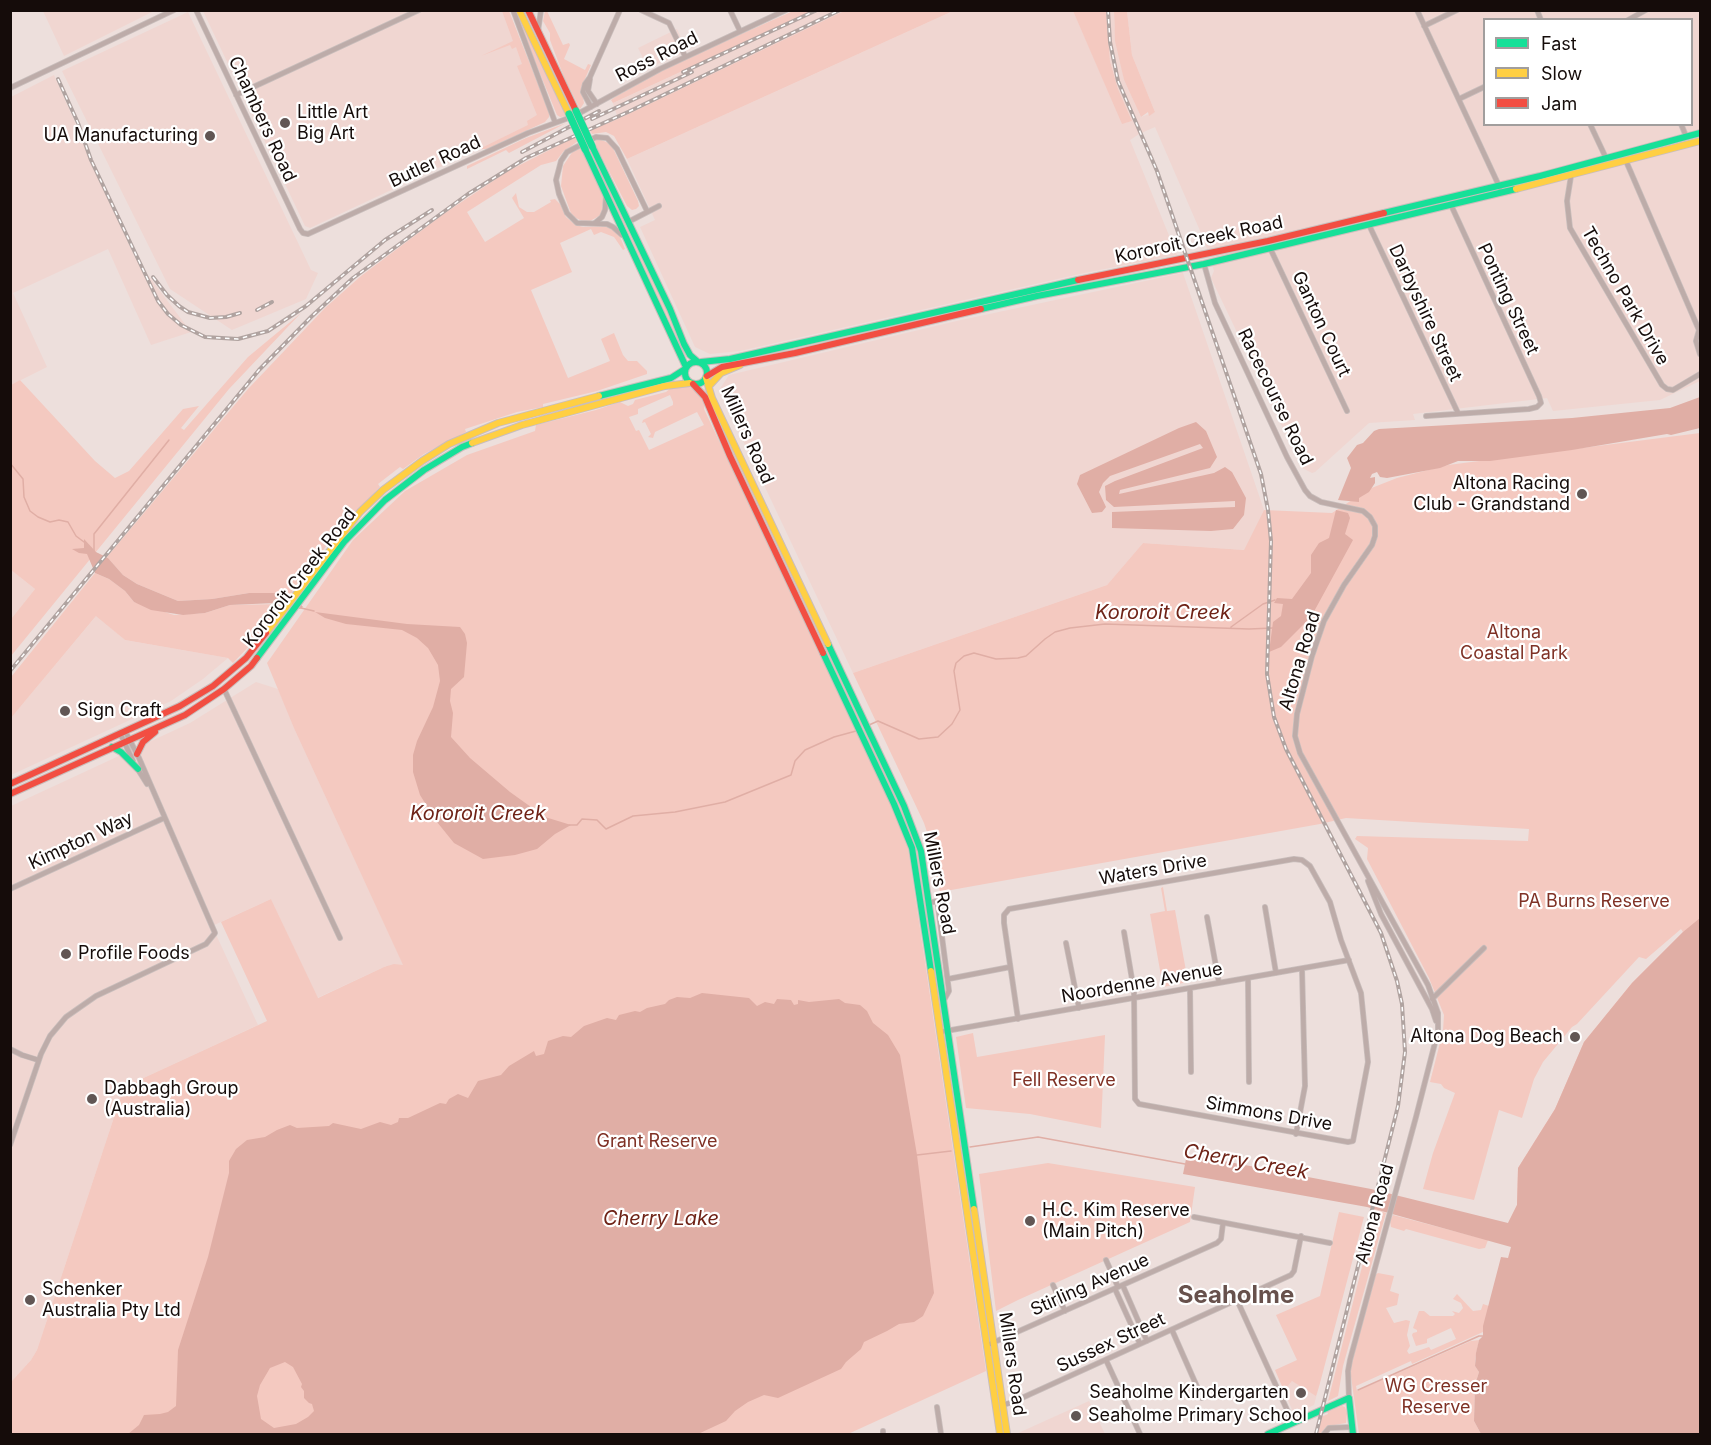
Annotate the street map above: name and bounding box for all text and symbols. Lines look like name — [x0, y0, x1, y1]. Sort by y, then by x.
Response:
legend — [1483, 18, 1693, 126]
street label: Ross Road — [612, 27, 702, 87]
text: Fast — [1541, 33, 1577, 54]
street label: Chambers Road — [223, 53, 301, 185]
text: Slow — [1541, 63, 1582, 84]
text: Jam — [1541, 93, 1577, 114]
place label: Little Art Big Art — [297, 102, 368, 144]
marker: Little Art Big Art — [278, 116, 292, 130]
place label: UA Manufacturing — [43, 125, 198, 147]
marker: UA Manufacturing — [203, 129, 217, 143]
street label: Butler Road — [386, 131, 484, 193]
street label: Kororoit Creek Road — [1113, 212, 1285, 268]
street label: Techno Park Drive — [1577, 223, 1673, 369]
street label: Ponting Street — [1473, 240, 1543, 358]
street label: Darbyshire Street — [1384, 241, 1466, 385]
street label: Ganton Court — [1287, 268, 1355, 380]
street label: Racecourse Road — [1233, 325, 1317, 469]
street label: Millers Road — [716, 383, 778, 487]
place label: Altona Racing Club - Grandstand — [1413, 473, 1570, 516]
marker: Altona Racing Club - Grandstand — [1575, 487, 1589, 501]
street label: Kororoit Creek Road — [239, 504, 361, 652]
water label: Kororoit Creek — [1095, 601, 1231, 625]
street label: Altona Road — [1275, 609, 1325, 713]
park label: Altona Coastal Park — [1460, 622, 1568, 664]
place label: Sign Craft — [77, 700, 162, 722]
marker: Sign Craft — [58, 704, 72, 718]
water label: Kororoit Creek — [410, 802, 546, 826]
street label: Kimpton Way — [25, 807, 137, 875]
street label: Millers Road — [918, 830, 960, 936]
street label: Waters Drive — [1097, 850, 1209, 890]
park label: PA Burns Reserve — [1518, 891, 1670, 913]
place label: Profile Foods — [78, 943, 190, 965]
marker: Profile Foods — [59, 947, 73, 961]
street label: Noordenne Avenue — [1060, 958, 1224, 1008]
place label: Altona Dog Beach — [1410, 1026, 1563, 1048]
marker: Altona Dog Beach — [1568, 1030, 1582, 1044]
park label: Fell Reserve — [1012, 1070, 1116, 1092]
place label: Dabbagh Group (Australia) — [104, 1078, 239, 1120]
marker: Dabbagh Group (Australia) — [85, 1092, 99, 1106]
street label: Simmons Drive — [1204, 1092, 1334, 1136]
park label: Grant Reserve — [596, 1131, 718, 1153]
water label: Cherry Creek — [1182, 1139, 1310, 1185]
street label: Altona Road — [1351, 1162, 1399, 1266]
place label: H.C. Kim Reserve (Main Pitch) — [1042, 1200, 1190, 1242]
water label: Cherry Lake — [603, 1207, 719, 1231]
marker: H.C. Kim Reserve (Main Pitch) — [1023, 1214, 1037, 1228]
street label: Stirling Avenue — [1027, 1249, 1153, 1321]
place label: Schenker Australia Pty Ltd — [42, 1279, 181, 1322]
district label: Seaholme — [1178, 1282, 1294, 1310]
marker: Schenker Australia Pty Ltd — [23, 1293, 37, 1307]
street label: Sussex Street — [1053, 1308, 1169, 1378]
street label: Millers Road — [994, 1311, 1030, 1417]
park label: WG Cresser Reserve — [1385, 1376, 1487, 1418]
place label: Seaholme Kindergarten — [1089, 1382, 1289, 1404]
marker: Seaholme Kindergarten — [1294, 1386, 1308, 1400]
place label: Seaholme Primary School — [1088, 1405, 1307, 1427]
marker: Seaholme Primary School — [1069, 1409, 1083, 1423]

